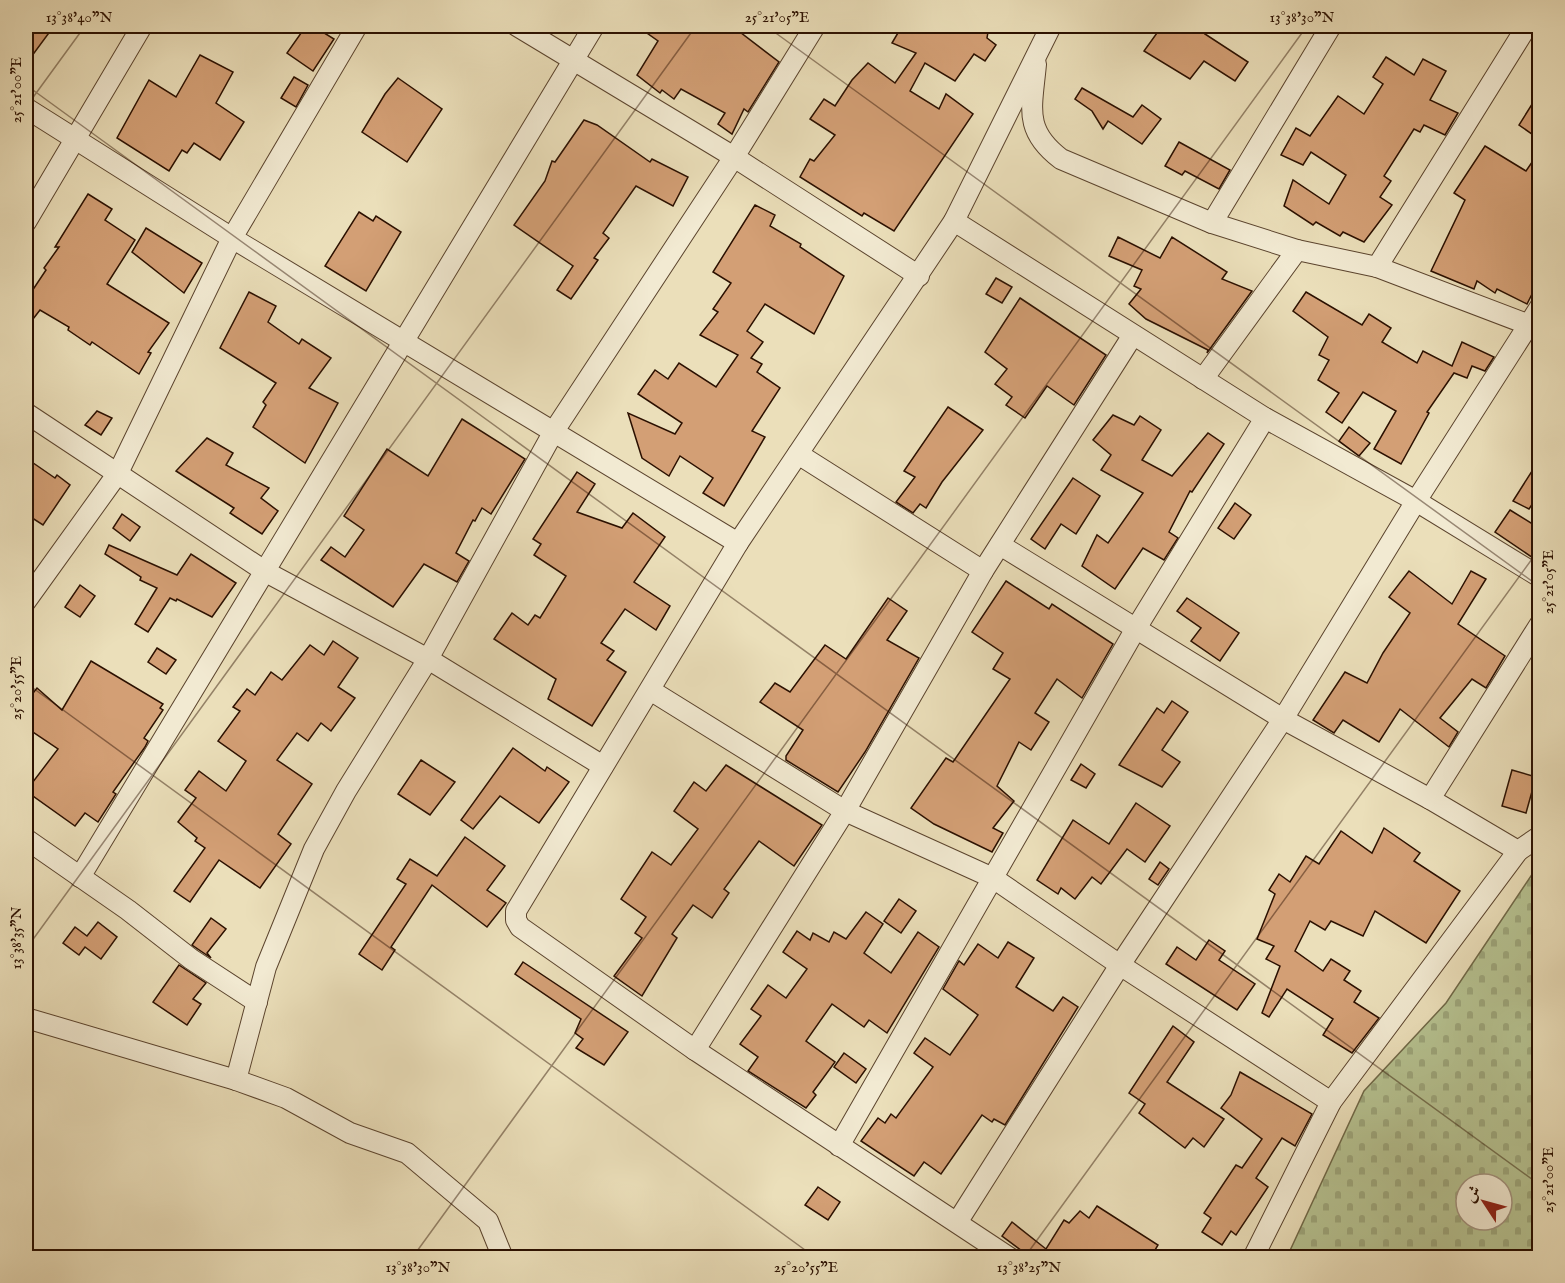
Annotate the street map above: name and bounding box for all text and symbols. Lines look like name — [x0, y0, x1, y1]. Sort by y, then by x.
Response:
text: 13°38'40"N — [46, 8, 112, 27]
text: 25°21'05"E — [745, 8, 809, 27]
text: 13°38'30"N — [1270, 8, 1335, 27]
text: 25°21'00"E — [7, 57, 26, 123]
text: 25°21'05"E — [1539, 550, 1558, 614]
text: 25°20'55"E — [7, 656, 26, 720]
text: 13°38'35"N — [7, 906, 26, 970]
text: 25°21'00"E — [1539, 1147, 1558, 1213]
north arrow — [1454, 1172, 1514, 1232]
text: ش — [1461, 1182, 1486, 1207]
text: 13°38'30"N — [386, 1258, 451, 1277]
text: 25°20'55"E — [774, 1258, 838, 1277]
text: 13°38'25"N — [997, 1258, 1061, 1277]

